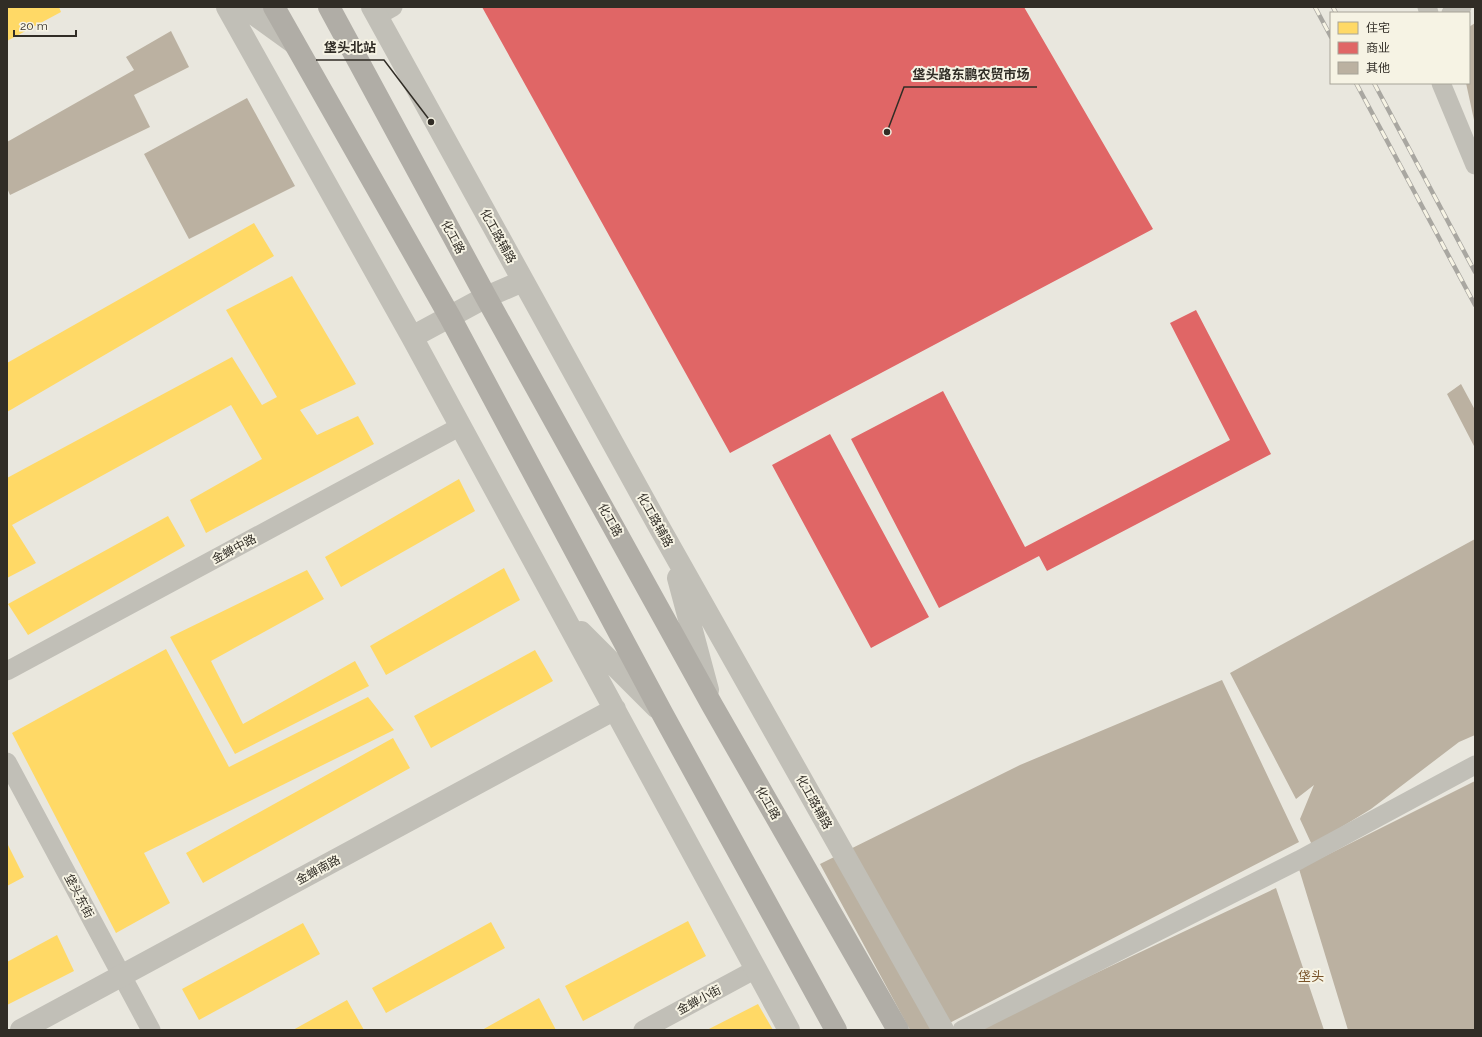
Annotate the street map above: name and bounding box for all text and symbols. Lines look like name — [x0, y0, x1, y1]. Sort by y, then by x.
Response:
scale bar — [14, 12, 76, 38]
legend — [1330, 12, 1470, 84]
text: 20 m — [20, 19, 48, 33]
text: 住宅 — [1366, 21, 1390, 35]
callout: 垡头北站 — [316, 35, 384, 60]
text: 垡头北站 — [324, 40, 376, 55]
text: 商业 — [1366, 41, 1390, 55]
text: 其他 — [1366, 61, 1390, 75]
callout: 垡头路东鹏农贸市场 — [904, 62, 1037, 87]
text: 垡头路东鹏农贸市场 — [912, 67, 1030, 82]
street label: 化工路辅路 — [477, 206, 519, 266]
street label: 化工路 — [438, 218, 468, 256]
street label: 化工路辅路 — [634, 490, 676, 550]
street label: 化工路 — [595, 501, 625, 539]
street label: 金蝉中路 — [210, 532, 258, 566]
street label: 化工路辅路 — [793, 772, 835, 832]
street label: 化工路 — [753, 784, 783, 822]
street label: 金蝉南路 — [294, 853, 342, 887]
street label: 垡头东街 — [62, 872, 96, 920]
district label: 垡头 — [1298, 969, 1324, 984]
street label: 金蝉小街 — [675, 983, 723, 1017]

